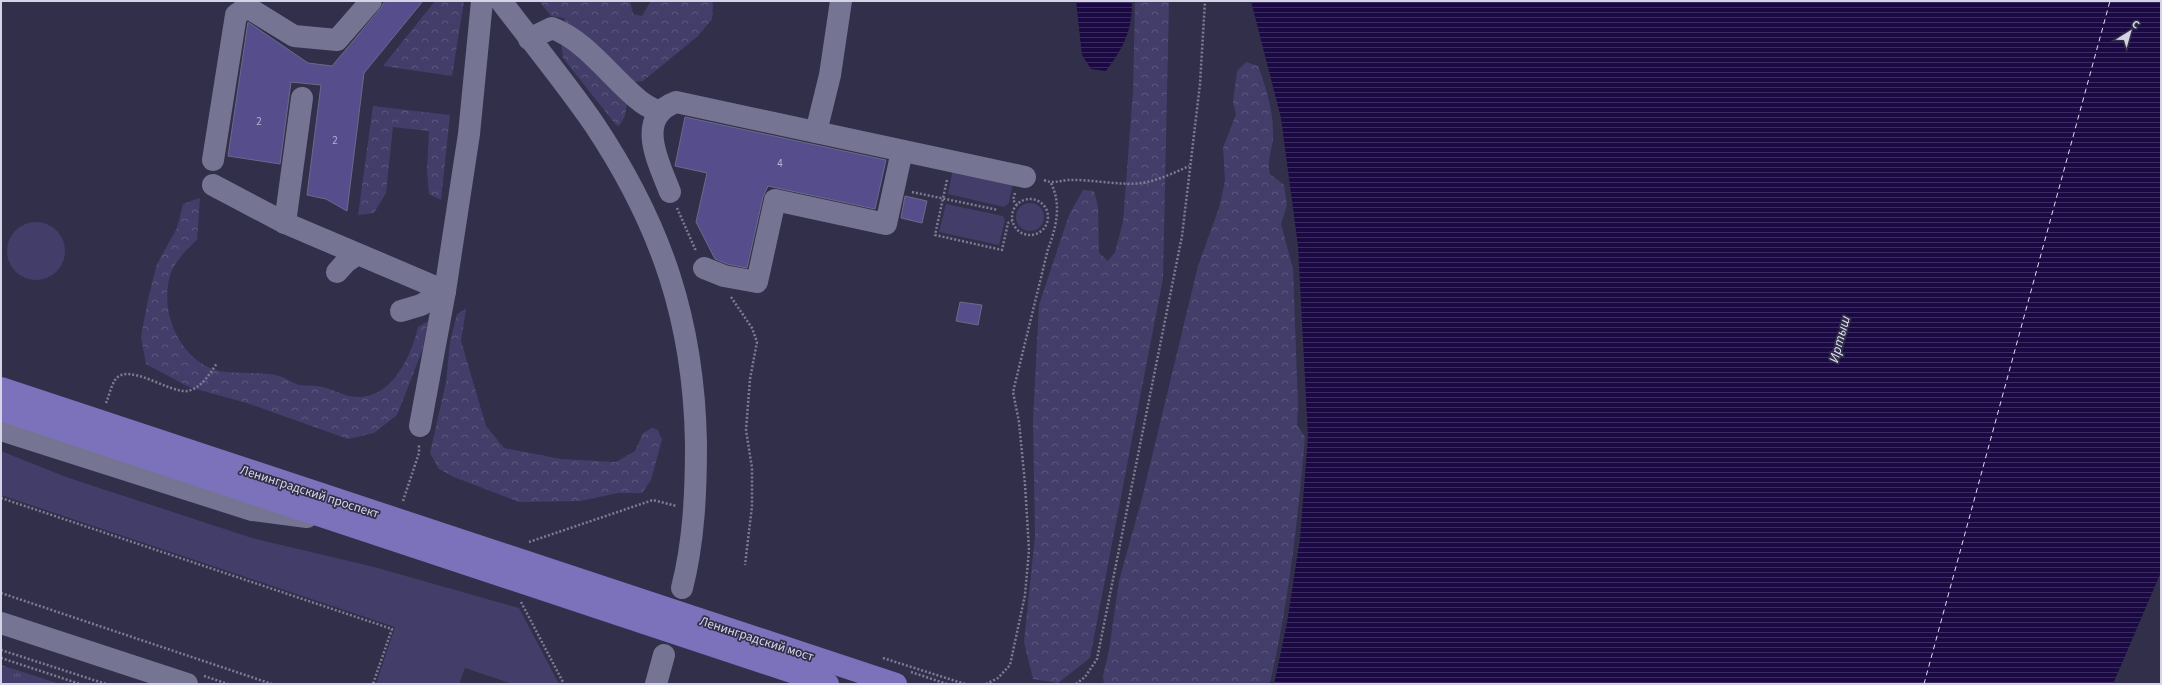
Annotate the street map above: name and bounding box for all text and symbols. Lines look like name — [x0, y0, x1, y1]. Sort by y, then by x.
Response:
north arrow — [2110, 12, 2150, 52]
text: С — [2129, 16, 2143, 33]
house number: 2 — [256, 114, 262, 129]
house number: 2 — [332, 133, 338, 148]
house number: 4 — [777, 156, 783, 171]
water label: Иртыш — [1824, 314, 1856, 365]
street label: Ленинградский проспект — [238, 461, 382, 523]
street label: Ленинградский мост — [697, 612, 816, 666]

